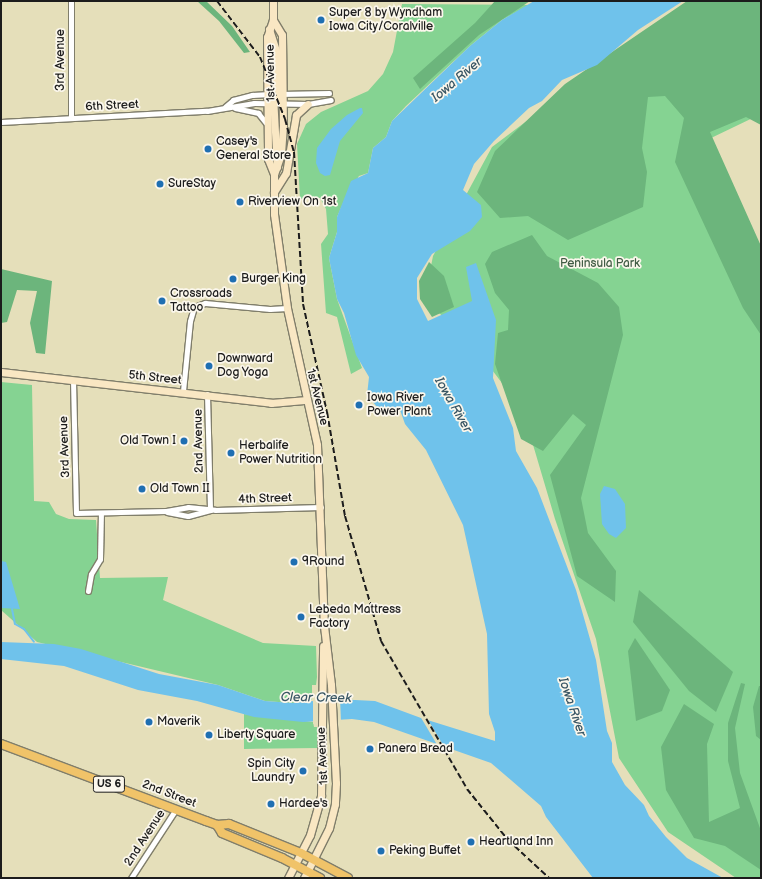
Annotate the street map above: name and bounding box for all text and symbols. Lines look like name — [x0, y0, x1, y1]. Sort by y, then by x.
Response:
place label: Super 8 by Wyndham Iowa City/Coralville — [329, 6, 443, 34]
marker: Super 8 by Wyndham Iowa City/Coralville — [316, 15, 326, 25]
street label: 3rd Avenue — [54, 29, 68, 91]
street label: 1st Avenue — [263, 44, 279, 102]
water label: Iowa River — [429, 54, 485, 106]
street label: 6th Street — [85, 97, 139, 115]
place label: Casey's General Store — [216, 135, 291, 163]
marker: Casey's General Store — [203, 144, 213, 154]
place label: SureStay — [168, 177, 216, 191]
marker: SureStay — [155, 179, 165, 189]
place label: Riverview On 1st — [248, 195, 336, 209]
marker: Riverview On 1st — [235, 197, 245, 207]
park label: Peninsula Park — [560, 257, 640, 271]
place label: Burger King — [241, 272, 306, 286]
marker: Burger King — [228, 274, 238, 284]
place label: Crossroads Tattoo — [170, 287, 232, 315]
marker: Crossroads Tattoo — [157, 296, 167, 306]
place label: Downward Dog Yoga — [217, 352, 273, 380]
marker: Downward Dog Yoga — [204, 361, 214, 371]
street label: 1st Avenue — [303, 367, 331, 427]
street label: 5th Street — [128, 368, 182, 388]
water label: Iowa River — [431, 375, 475, 435]
place label: Iowa River Power Plant — [367, 391, 431, 419]
marker: Iowa River Power Plant — [354, 400, 364, 410]
street label: 2nd Avenue — [191, 409, 207, 473]
street label: 3rd Avenue — [57, 416, 73, 478]
place label: Old Town I — [120, 434, 176, 448]
marker: Old Town I — [179, 436, 189, 446]
place label: Herbalife Power Nutrition — [239, 439, 322, 467]
marker: Herbalife Power Nutrition — [226, 448, 236, 458]
place label: Old Town II — [150, 482, 210, 496]
marker: Old Town II — [137, 484, 147, 494]
street label: 4th Street — [238, 491, 292, 507]
place label: 9Round — [302, 555, 344, 569]
marker: 9Round — [289, 557, 299, 567]
place label: Lebeda Mattress Factory — [309, 603, 401, 631]
marker: Lebeda Mattress Factory — [296, 612, 306, 622]
water label: Iowa River — [555, 676, 589, 738]
water label: Clear Creek — [281, 690, 351, 706]
place label: Maverik — [157, 715, 200, 729]
marker: Maverik — [144, 717, 154, 727]
street label: 1st Avenue — [314, 727, 332, 785]
place label: Liberty Square — [217, 728, 296, 742]
marker: Liberty Square — [204, 730, 214, 740]
place label: Panera Bread — [378, 742, 453, 756]
marker: Panera Bread — [365, 744, 375, 754]
place label: Spin City Laundry — [248, 757, 295, 785]
marker: Spin City Laundry — [298, 766, 308, 776]
road number: US 6 — [92, 775, 126, 793]
street label: 2nd Street — [140, 777, 198, 811]
place label: Hardee's — [279, 797, 328, 811]
marker: Hardee's — [266, 799, 276, 809]
street label: 2nd Avenue — [121, 807, 169, 869]
place label: Heartland Inn — [479, 835, 553, 849]
marker: Heartland Inn — [466, 837, 476, 847]
place label: Peking Buffet — [389, 844, 461, 858]
marker: Peking Buffet — [376, 846, 386, 856]

